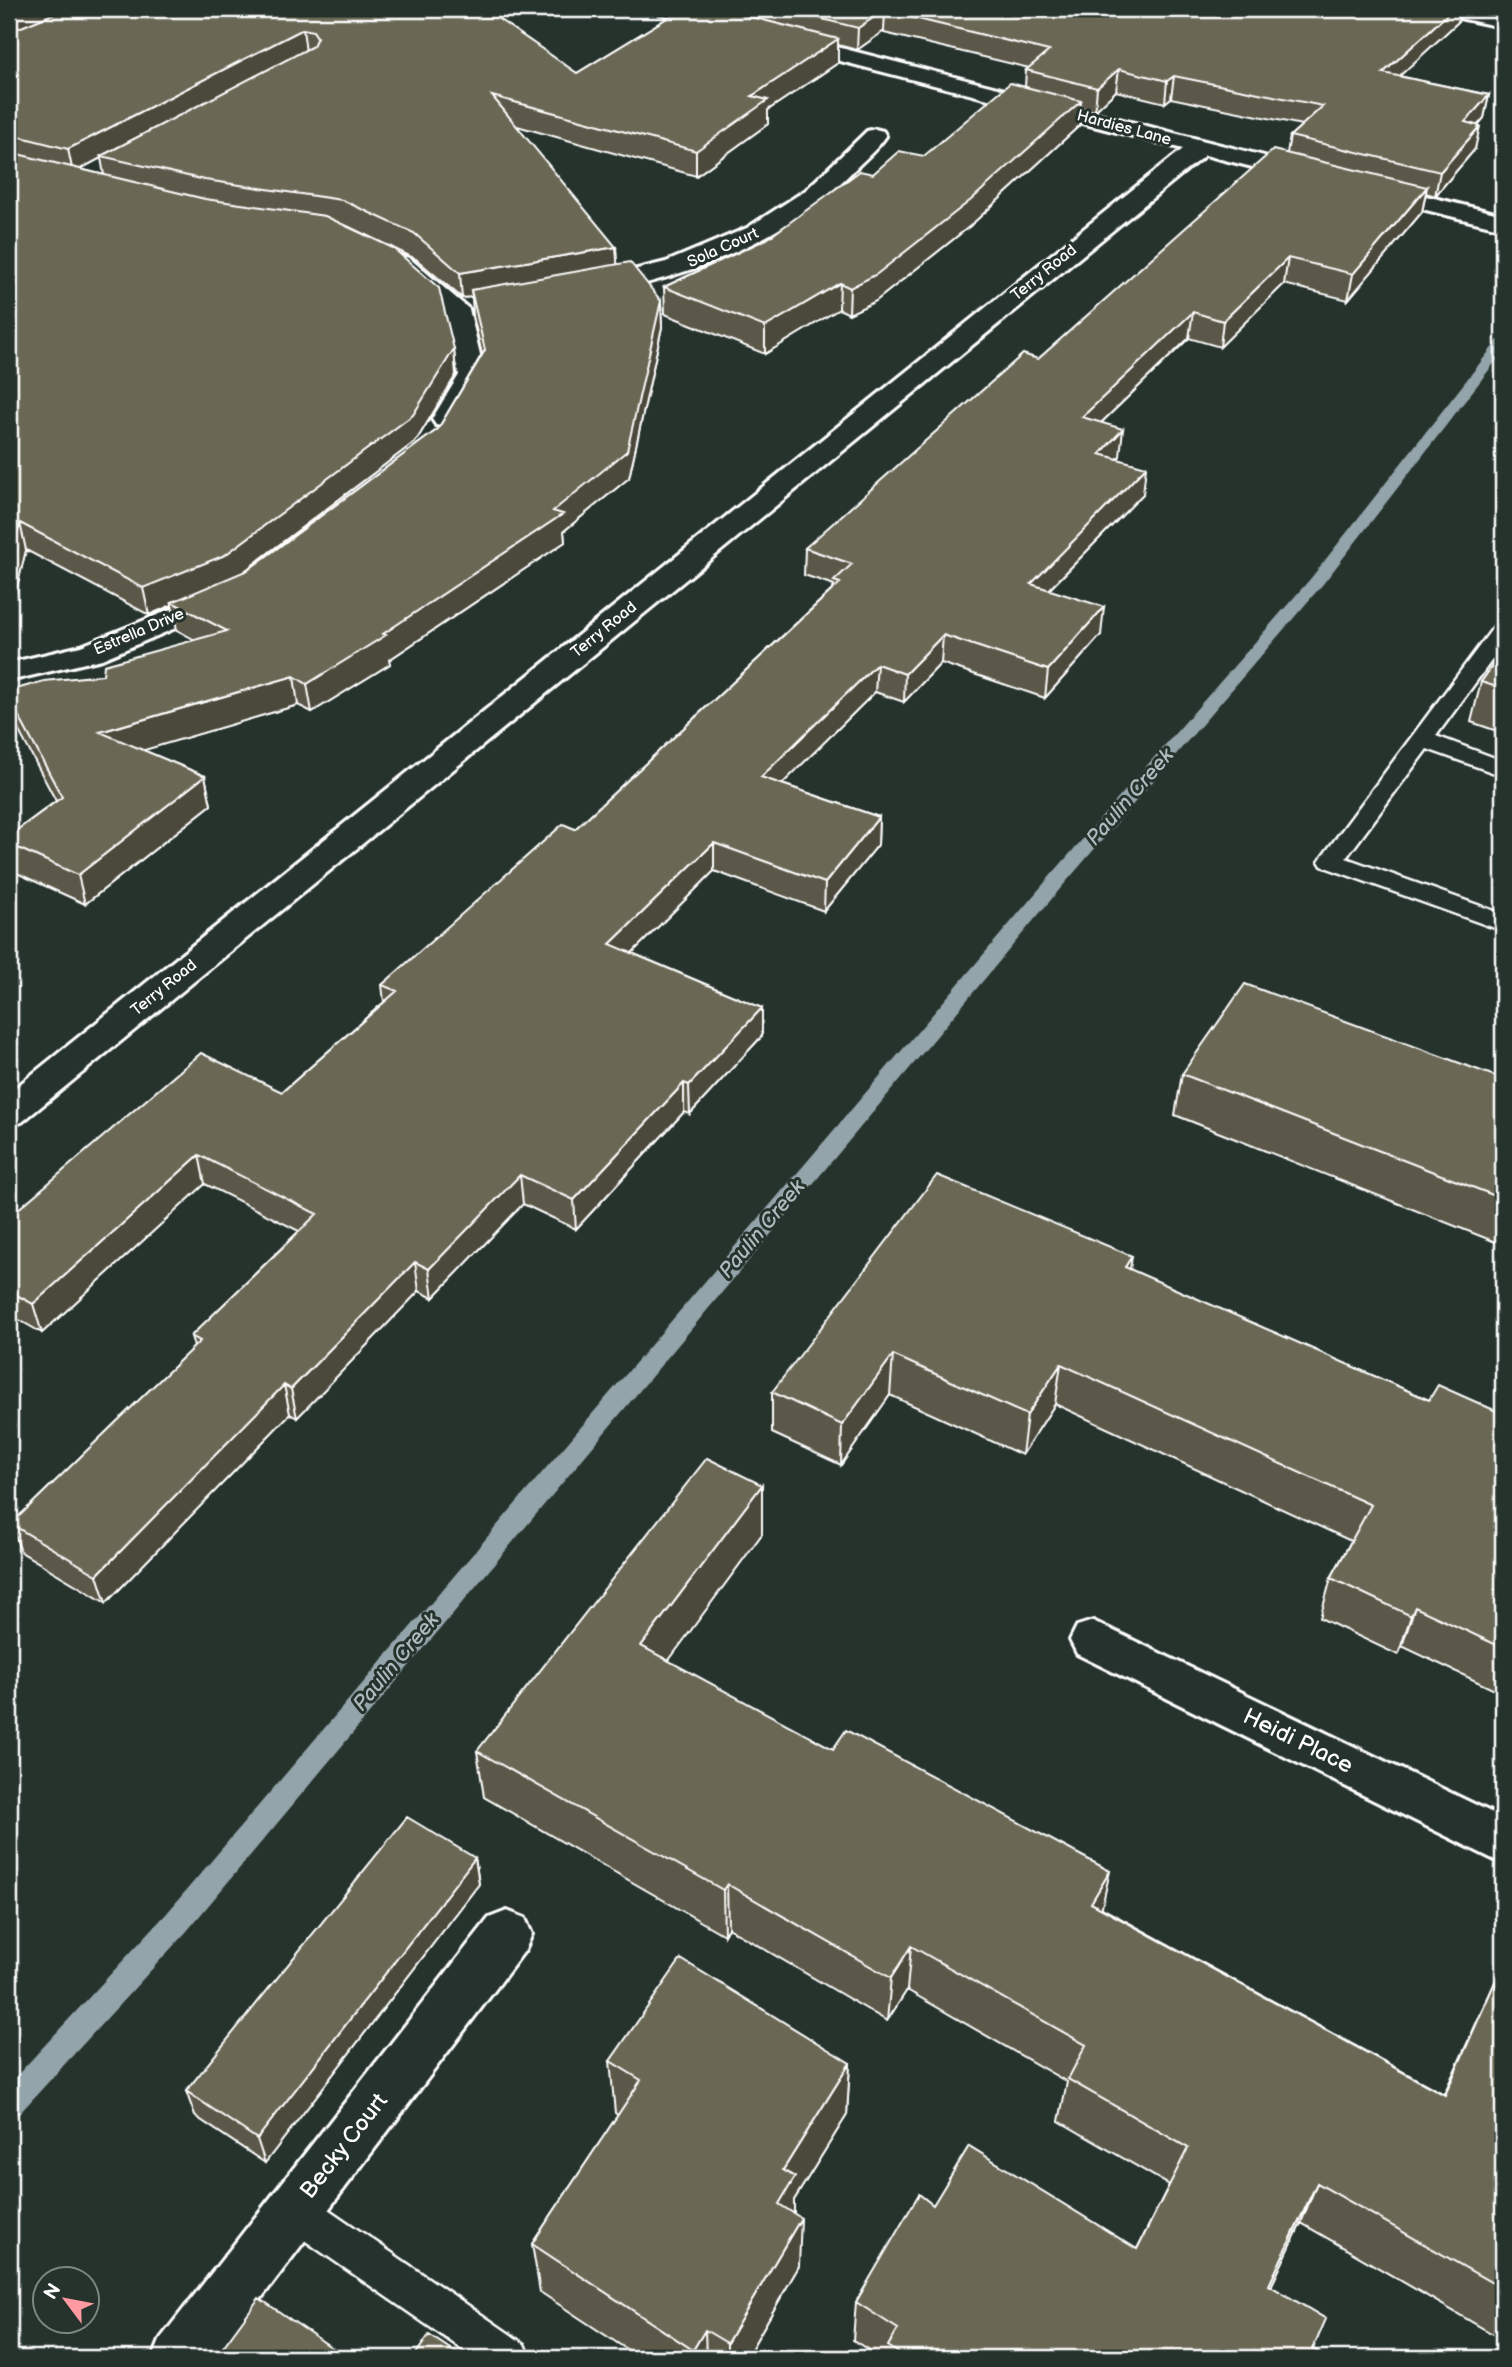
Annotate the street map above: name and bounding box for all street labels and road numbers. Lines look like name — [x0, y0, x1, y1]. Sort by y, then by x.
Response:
street label: Hardies Lane — [1075, 106, 1174, 150]
street label: Sola Court — [685, 224, 762, 272]
street label: Terry Road — [1007, 241, 1081, 305]
street label: Terry Road — [567, 598, 641, 662]
street label: Estrella Drive — [91, 604, 188, 660]
street label: Terry Road — [127, 956, 201, 1020]
street label: Heidi Place — [1238, 1702, 1358, 1780]
street label: Becky Court — [294, 2088, 394, 2204]

